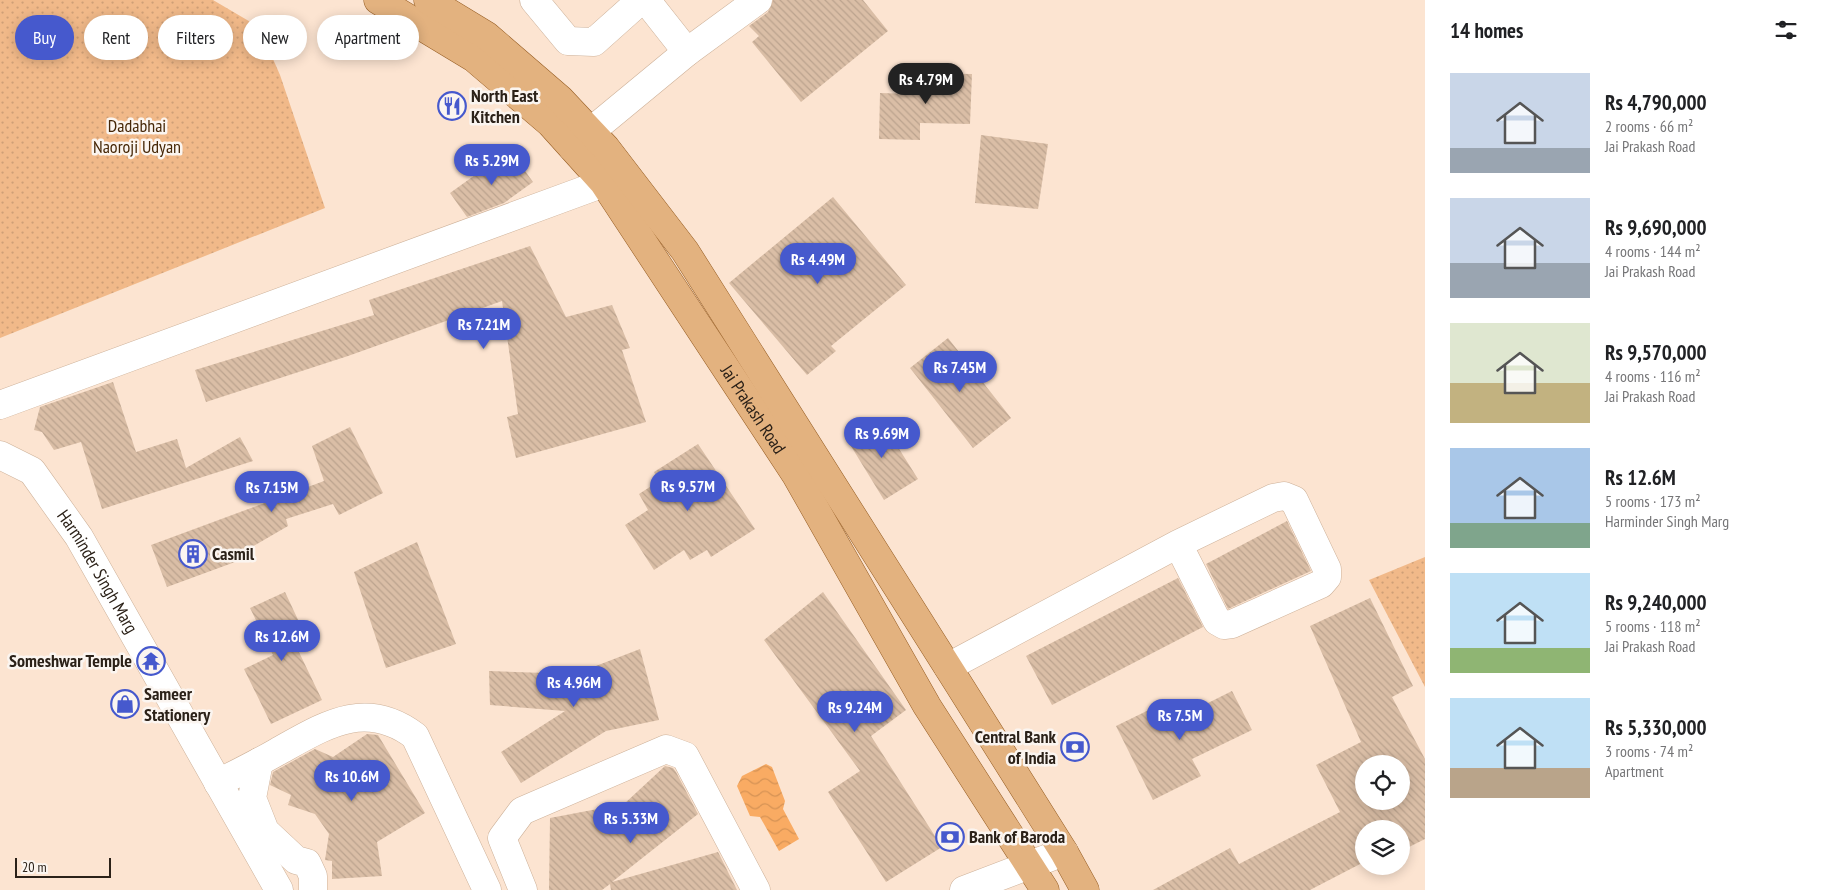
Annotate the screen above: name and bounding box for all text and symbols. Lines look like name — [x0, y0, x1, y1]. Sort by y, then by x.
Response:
chip: Buy — [15, 15, 74, 60]
chip: Rent — [84, 15, 148, 60]
chip: Filters — [158, 15, 233, 60]
chip: New — [243, 15, 307, 60]
chip: Apartment — [317, 15, 419, 60]
icon: filters — [1772, 16, 1800, 44]
text: 14 homes — [1450, 17, 1523, 44]
pin: Rs 4.79M — [874, 62, 978, 105]
text: Rs 4.79M — [899, 69, 953, 89]
place label: North East Kitchen — [471, 84, 539, 128]
text: Rs 4,790,000 — [1605, 89, 1707, 116]
restaurant icon: North East Kitchen — [437, 91, 467, 121]
icon: home — [1490, 93, 1550, 153]
park label: Dadabhai Naoroji Udyan — [93, 114, 181, 158]
text: 2 rooms · 66 m² — [1605, 116, 1693, 136]
text: Jai Prakash Road — [1605, 136, 1695, 156]
pin: Rs 5.29M — [440, 144, 544, 186]
text: Rs 5.29M — [465, 150, 519, 170]
text: Rs 9,690,000 — [1605, 214, 1707, 241]
icon: home — [1490, 218, 1550, 278]
text: 4 rooms · 144 m² — [1605, 241, 1701, 261]
pin: Rs 4.49M — [766, 242, 870, 285]
text: Rs 4.49M — [791, 249, 845, 269]
text: Jai Prakash Road — [1605, 261, 1695, 281]
pin: Rs 7.21M — [432, 308, 536, 350]
text: Rs 7.21M — [458, 314, 510, 334]
text: Rs 9,570,000 — [1605, 339, 1707, 366]
icon: home — [1490, 343, 1550, 403]
pin: Rs 7.45M — [908, 350, 1012, 393]
text: Rs 7.45M — [934, 357, 986, 377]
street label: Jai Prakash Road — [715, 360, 791, 458]
text: 4 rooms · 116 m² — [1605, 366, 1701, 386]
text: Jai Prakash Road — [1605, 386, 1695, 406]
pin: Rs 9.69M — [830, 416, 934, 459]
text: Rs 9.69M — [855, 423, 909, 443]
text: Rs 12.6M — [1605, 464, 1676, 491]
icon: home — [1490, 468, 1550, 528]
pin: Rs 7.15M — [220, 470, 324, 513]
pin: Rs 9.57M — [636, 470, 740, 512]
text: Rs 9.57M — [661, 476, 715, 496]
text: Rs 7.15M — [246, 477, 298, 497]
text: 5 rooms · 173 m² — [1605, 491, 1701, 511]
street label: Harminder Singh Marg — [52, 505, 143, 637]
text: Harminder Singh Marg — [1605, 511, 1729, 531]
building icon: Casmil — [178, 539, 208, 569]
place label: Casmil — [212, 542, 255, 565]
text: Rs 9,240,000 — [1605, 589, 1707, 616]
icon: home — [1490, 593, 1550, 653]
text: 5 rooms · 118 m² — [1605, 616, 1701, 636]
pin: Rs 12.6M — [230, 620, 334, 662]
text: Rs 12.6M — [255, 626, 309, 646]
text: Jai Prakash Road — [1605, 636, 1695, 656]
temple icon: Someshwar Temple — [136, 646, 166, 676]
place label: Someshwar Temple — [9, 649, 132, 672]
pin: Rs 4.96M — [522, 666, 626, 708]
text: Rs 4.96M — [547, 672, 601, 692]
place label: Sameer Stationery — [144, 682, 211, 726]
shop icon: Sameer Stationery — [110, 689, 140, 719]
pin: Rs 9.24M — [803, 690, 907, 733]
text: Rs 9.24M — [828, 697, 882, 717]
pin: Rs 7.5M — [1134, 698, 1226, 741]
text: Rs 7.5M — [1158, 705, 1202, 725]
text: Rs 5,330,000 — [1605, 714, 1707, 741]
icon: home — [1490, 718, 1550, 778]
place label: Central Bank of India — [975, 725, 1057, 769]
bank icon: Central Bank of India — [1060, 732, 1090, 762]
text: 3 rooms · 74 m² — [1605, 741, 1693, 761]
map controls — [1355, 755, 1410, 875]
button: locate — [1355, 755, 1410, 810]
pin: Rs 10.6M — [300, 760, 404, 802]
text: Apartment — [1605, 761, 1664, 781]
text: Rs 10.6M — [325, 766, 379, 786]
pin: Rs 5.33M — [579, 802, 683, 844]
text: Rs 5.33M — [604, 808, 658, 828]
button: layers — [1355, 820, 1410, 875]
bank icon: Bank of Baroda — [935, 822, 965, 852]
place label: Bank of Baroda — [969, 825, 1065, 848]
scale bar — [15, 855, 111, 878]
text: 20 m — [22, 858, 47, 876]

